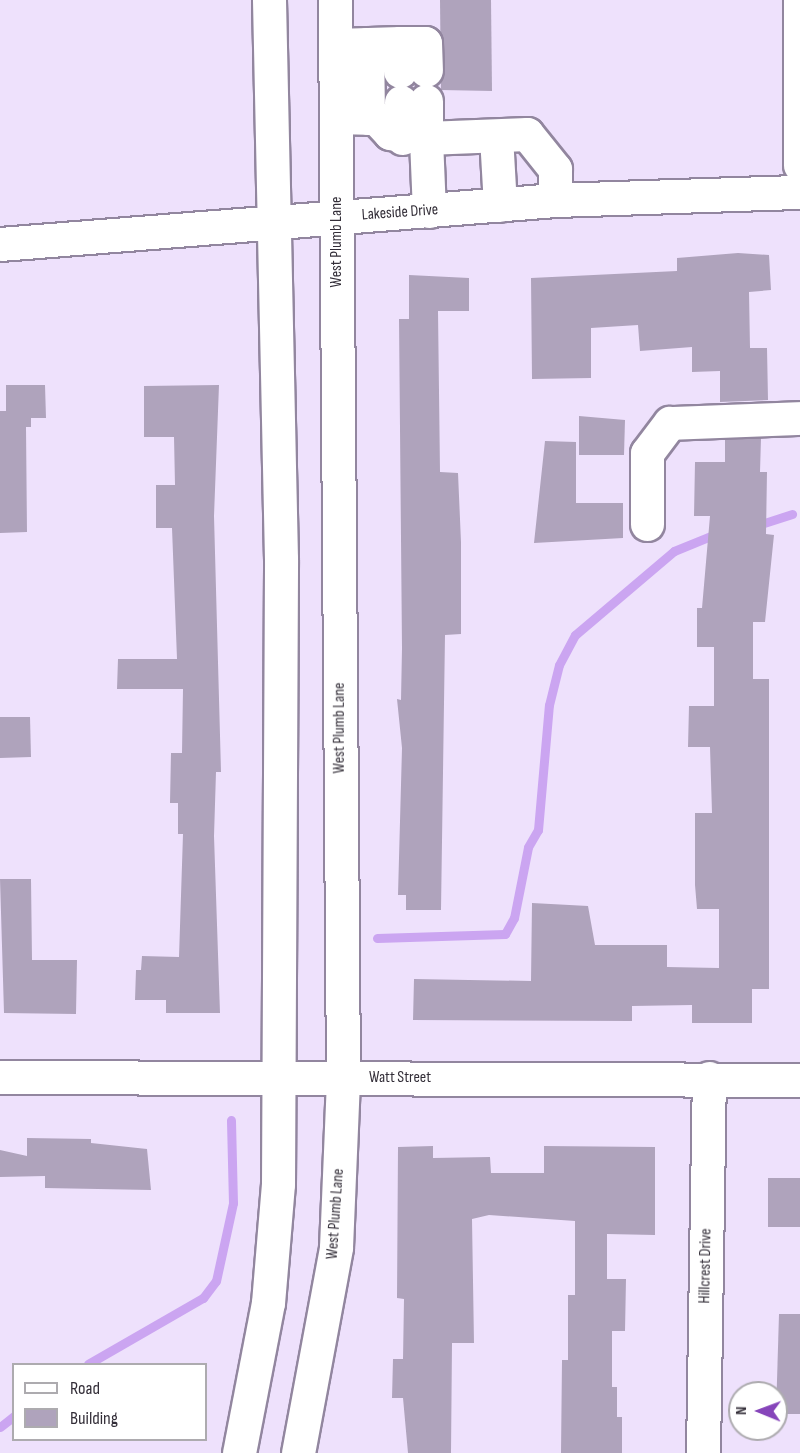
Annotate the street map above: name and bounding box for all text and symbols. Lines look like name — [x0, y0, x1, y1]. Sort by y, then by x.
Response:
street label: West Plumb Lane — [327, 197, 347, 287]
street label: Lakeside Drive — [361, 201, 439, 225]
street label: West Plumb Lane — [330, 683, 350, 773]
street label: Watt Street — [369, 1068, 431, 1088]
street label: West Plumb Lane — [323, 1168, 349, 1260]
street label: Hillcrest Drive — [696, 1228, 716, 1304]
legend — [12, 1363, 207, 1441]
text: Road — [70, 1378, 100, 1399]
north arrow — [728, 1381, 788, 1441]
text: N — [732, 1406, 751, 1415]
text: Building — [70, 1408, 118, 1429]

